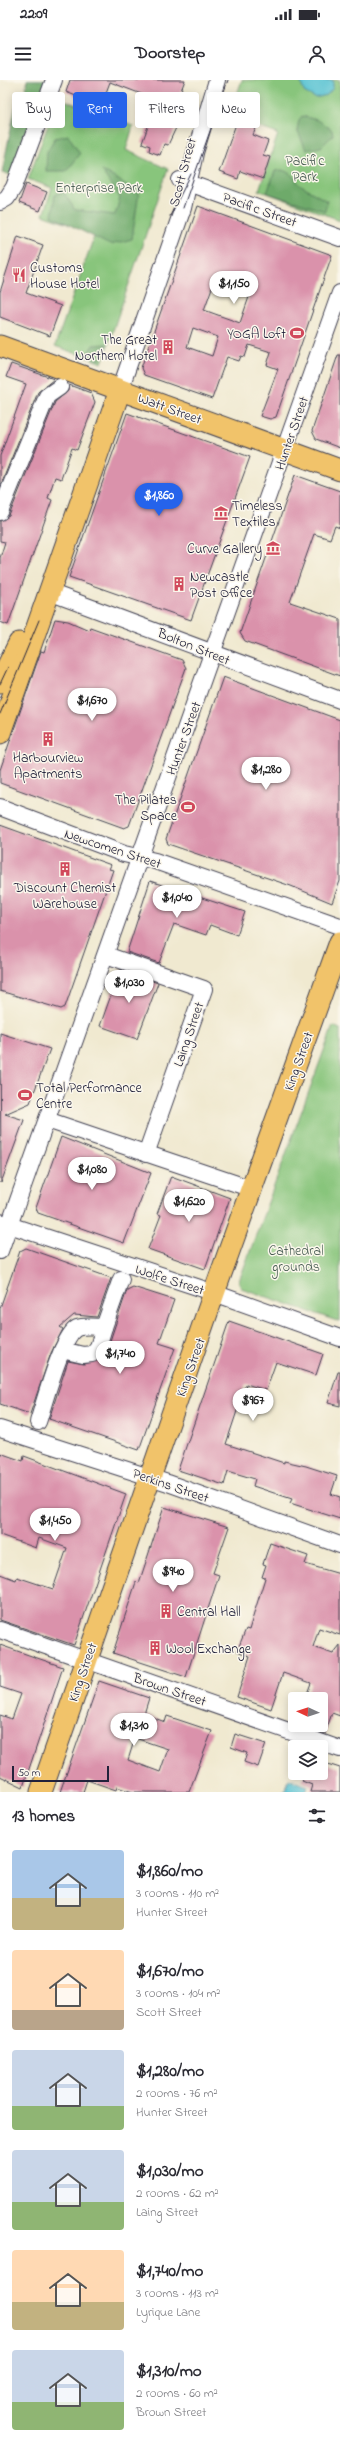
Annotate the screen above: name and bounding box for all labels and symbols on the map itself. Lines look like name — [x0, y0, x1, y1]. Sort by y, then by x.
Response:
street label: Scott Street — [164, 135, 203, 209]
park label: Pacific Park — [286, 151, 325, 188]
park label: Enterprise Park — [55, 178, 144, 199]
street label: Pacific Street — [219, 187, 300, 234]
place label: Customs House Hotel — [30, 258, 99, 295]
restaurant icon: Customs House Hotel — [11, 267, 27, 283]
pin: $1,150 — [201, 271, 267, 305]
place label: YOGA Loft — [227, 324, 286, 345]
sports icon: YOGA Loft — [289, 325, 305, 341]
place label: The Great Northern Hotel — [75, 330, 157, 367]
building icon: The Great Northern Hotel — [160, 339, 176, 355]
street label: Watt Street — [135, 388, 205, 431]
street label: Hunter Street — [270, 393, 315, 473]
pin: $1,860 — [126, 483, 192, 517]
place label: Timeless Textiles — [232, 496, 283, 533]
museum icon: Timeless Textiles — [213, 505, 229, 521]
place label: Curve Gallery — [187, 539, 262, 561]
museum icon: Curve Gallery — [265, 540, 281, 556]
place label: Newcastle Post Office — [190, 567, 253, 604]
building icon: Newcastle Post Office — [171, 576, 187, 592]
street label: Bolton Street — [153, 623, 233, 672]
pin: $1,670 — [59, 688, 125, 722]
street label: Hunter Street — [161, 698, 208, 778]
building icon: Harbourview Apartments — [40, 731, 56, 747]
place label: Harbourview Apartments — [13, 748, 83, 785]
pin: $1,280 — [233, 757, 299, 791]
place label: The Pilates Space — [115, 790, 178, 827]
sports icon: The Pilates Space — [180, 799, 196, 815]
street label: Newcomen Street — [61, 824, 164, 875]
building icon: Discount Chemist Warehouse — [57, 861, 73, 877]
place label: Discount Chemist Warehouse — [13, 878, 116, 915]
pin: $1,040 — [144, 885, 210, 919]
pin: $1,030 — [96, 970, 162, 1004]
street label: Laing Street — [169, 999, 211, 1070]
street label: King Street — [279, 1029, 321, 1094]
place label: Total Performance Centre — [36, 1078, 143, 1115]
sports icon: Total Performance Centre — [17, 1087, 33, 1103]
pin: $1,080 — [59, 1157, 125, 1191]
pin: $1,620 — [156, 1189, 222, 1223]
park label: Cathedral grounds — [269, 1241, 324, 1279]
street label: Wolfe Street — [132, 1259, 207, 1302]
street label: King Street — [171, 1335, 213, 1400]
pin: $1,740 — [87, 1341, 153, 1375]
pin: $967 — [229, 1388, 277, 1422]
street label: Perkins Street — [130, 1464, 212, 1509]
pin: $1,450 — [22, 1508, 88, 1542]
pin: $940 — [149, 1559, 197, 1593]
place label: Central Hall — [177, 1602, 241, 1623]
building icon: Central Hall — [158, 1603, 174, 1619]
place label: Wool Exchange — [166, 1639, 252, 1661]
street label: King Street — [64, 1640, 104, 1705]
building icon: Wool Exchange — [147, 1640, 163, 1656]
street label: Brown Street — [129, 1668, 209, 1713]
north arrow — [288, 1692, 328, 1732]
pin: $1,310 — [101, 1713, 167, 1747]
scale bar — [12, 1764, 109, 1783]

